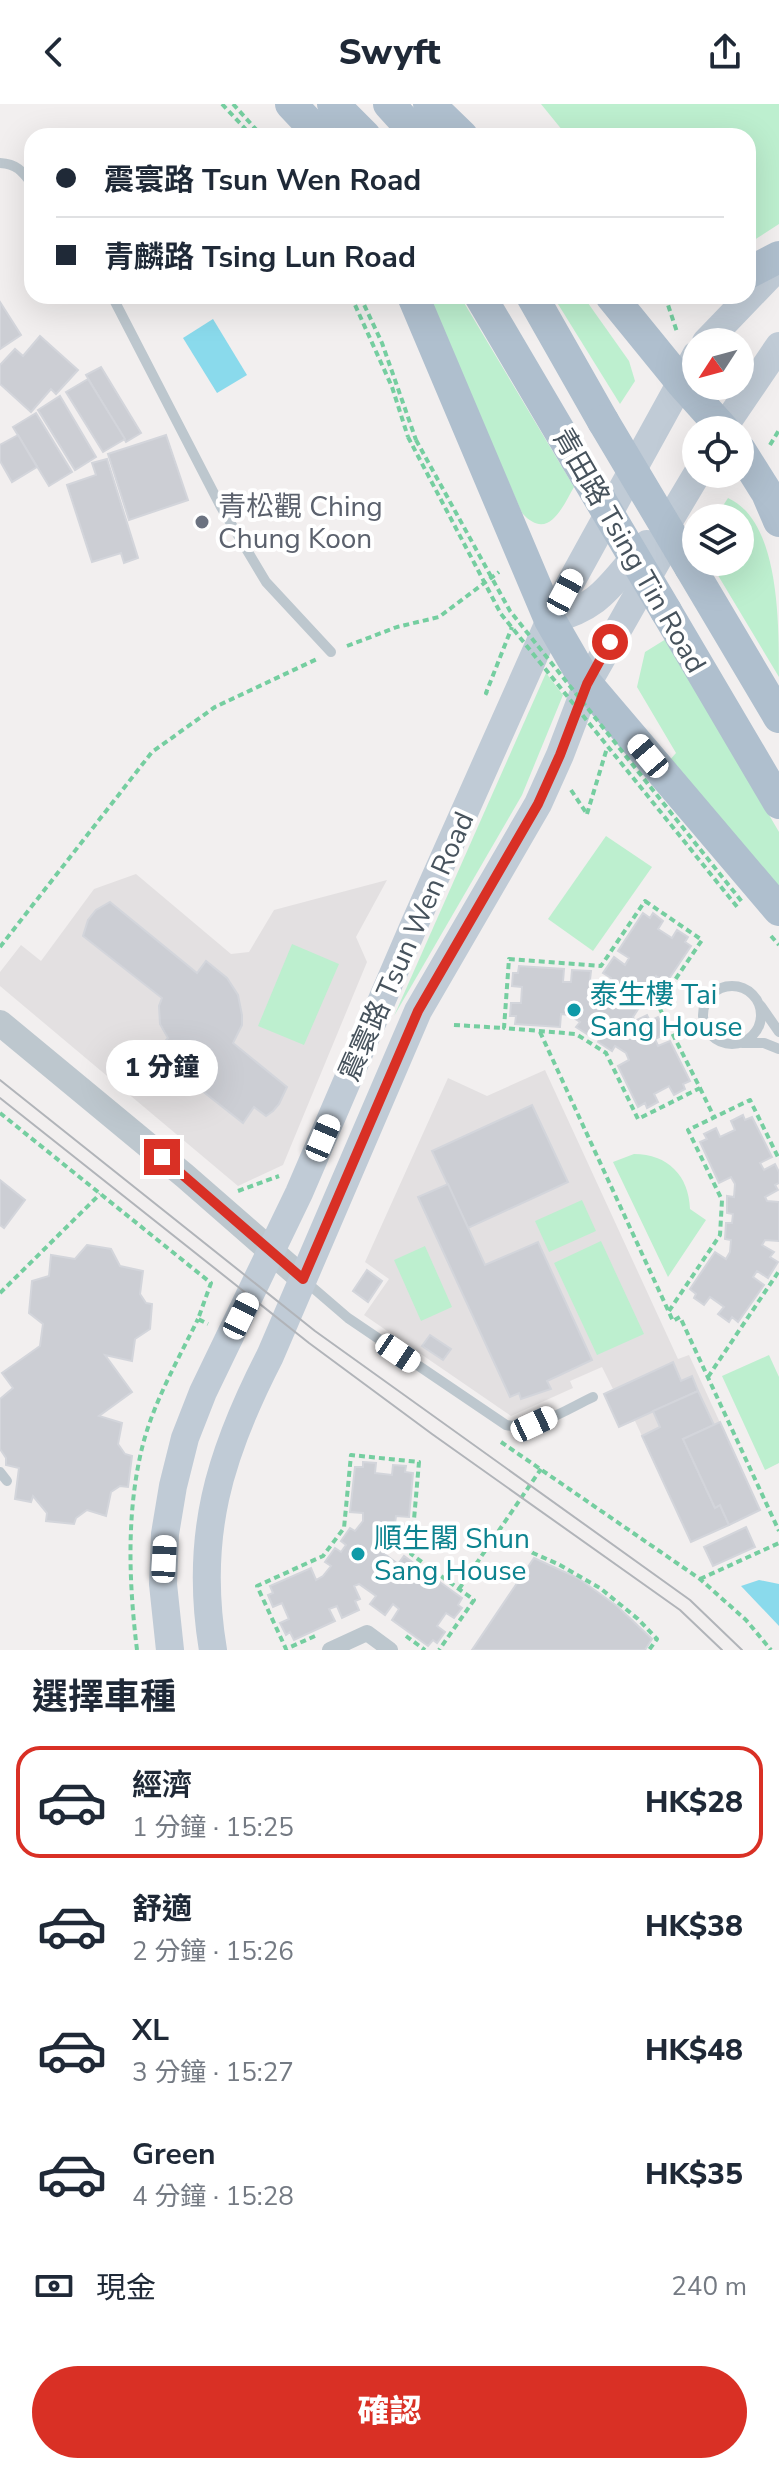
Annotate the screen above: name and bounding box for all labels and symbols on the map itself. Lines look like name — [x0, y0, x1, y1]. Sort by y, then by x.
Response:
north arrow — [682, 328, 754, 400]
street label: 青田路 Tsing Tin Road — [543, 421, 715, 680]
place label: 青松觀 Ching Chung Koon — [218, 488, 383, 558]
marker: 青松觀 Ching Chung Koon — [193, 513, 211, 531]
car — [543, 565, 587, 619]
route start — [592, 624, 628, 660]
car — [623, 730, 673, 782]
street label: 震寰路 Tsun Wen Road — [330, 806, 483, 1087]
place label: 泰生樓 Tai Sang House — [590, 976, 743, 1046]
marker: 泰生樓 Tai Sang House — [565, 1001, 583, 1019]
callout: 1 分鐘 — [106, 1041, 218, 1097]
car — [303, 1111, 343, 1165]
route end — [144, 1139, 180, 1175]
car — [220, 1289, 262, 1343]
car — [371, 1330, 425, 1376]
car — [507, 1403, 561, 1445]
place label: 順生閣 Shun Sang House — [374, 1520, 530, 1590]
car — [151, 1534, 177, 1584]
marker: 順生閣 Shun Sang House — [349, 1545, 367, 1563]

